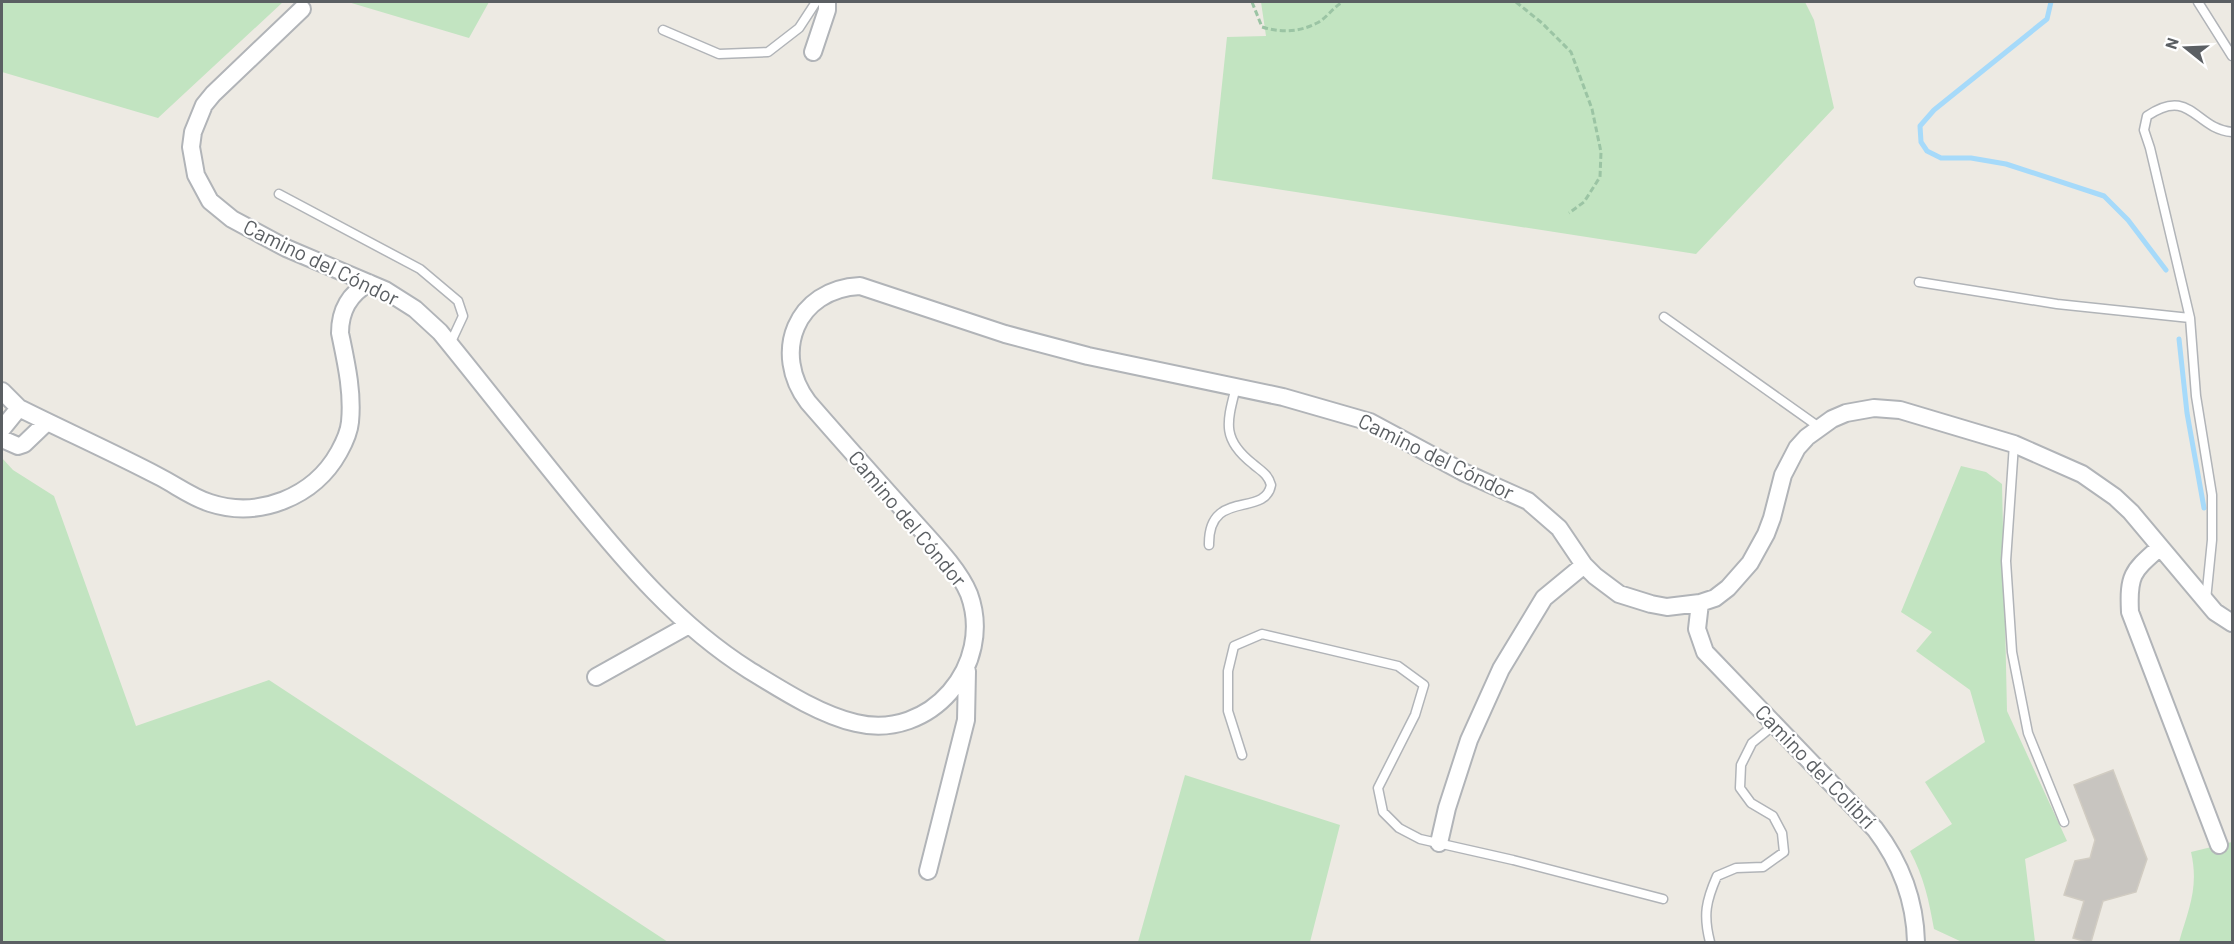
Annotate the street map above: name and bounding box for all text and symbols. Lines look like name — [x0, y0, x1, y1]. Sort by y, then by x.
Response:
north arrow — [2156, 18, 2216, 78]
text: N — [2161, 35, 2182, 51]
street label: Camino del Cóndor — [240, 213, 404, 310]
street label: Camino del Cóndor — [1355, 407, 1519, 504]
street label: Camino del Cóndor — [844, 445, 973, 592]
street label: Camino del Colibrí — [1751, 699, 1882, 833]

